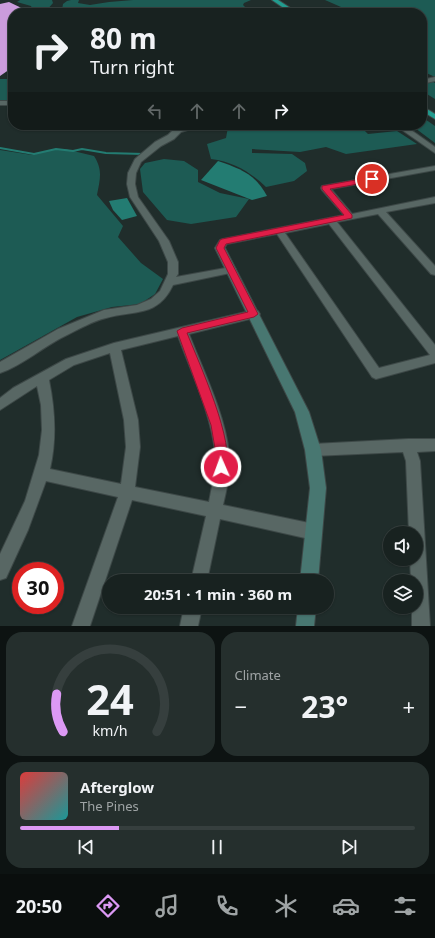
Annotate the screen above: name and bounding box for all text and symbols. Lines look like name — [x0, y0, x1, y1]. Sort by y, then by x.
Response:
text: 80 m — [90, 19, 157, 57]
icon: right — [24, 24, 76, 76]
text: Turn right — [90, 55, 174, 79]
icon: left — [144, 100, 166, 122]
icon: ahead — [186, 100, 208, 122]
icon: ahead — [228, 100, 250, 122]
icon: right — [270, 100, 292, 122]
pin — [355, 162, 389, 196]
icon: arrive — [361, 168, 383, 190]
position arrow — [200, 446, 242, 488]
map controls — [383, 526, 423, 614]
button: sound — [383, 526, 423, 566]
speed limit sign: 30 — [12, 562, 64, 614]
button: layers — [383, 574, 423, 614]
text: 20:51 · 1 min · 360 m — [144, 584, 292, 604]
text: Climate — [235, 666, 281, 684]
text: 24 — [86, 671, 134, 727]
text: 23° — [301, 686, 348, 727]
text: − — [235, 691, 247, 721]
text: + — [402, 691, 415, 721]
text: km/h — [93, 721, 128, 740]
text: Afterglow — [80, 777, 154, 797]
text: The Pines — [80, 797, 139, 815]
icon: previous — [75, 836, 97, 858]
icon: pause — [206, 836, 228, 858]
icon: next — [338, 836, 360, 858]
icon: directions — [94, 892, 122, 920]
icon: music — [153, 892, 181, 920]
icon: phone — [213, 892, 241, 920]
icon: climate — [272, 892, 300, 920]
icon: car — [332, 892, 360, 920]
icon: filters — [391, 892, 419, 920]
text: 20:50 — [16, 894, 62, 918]

